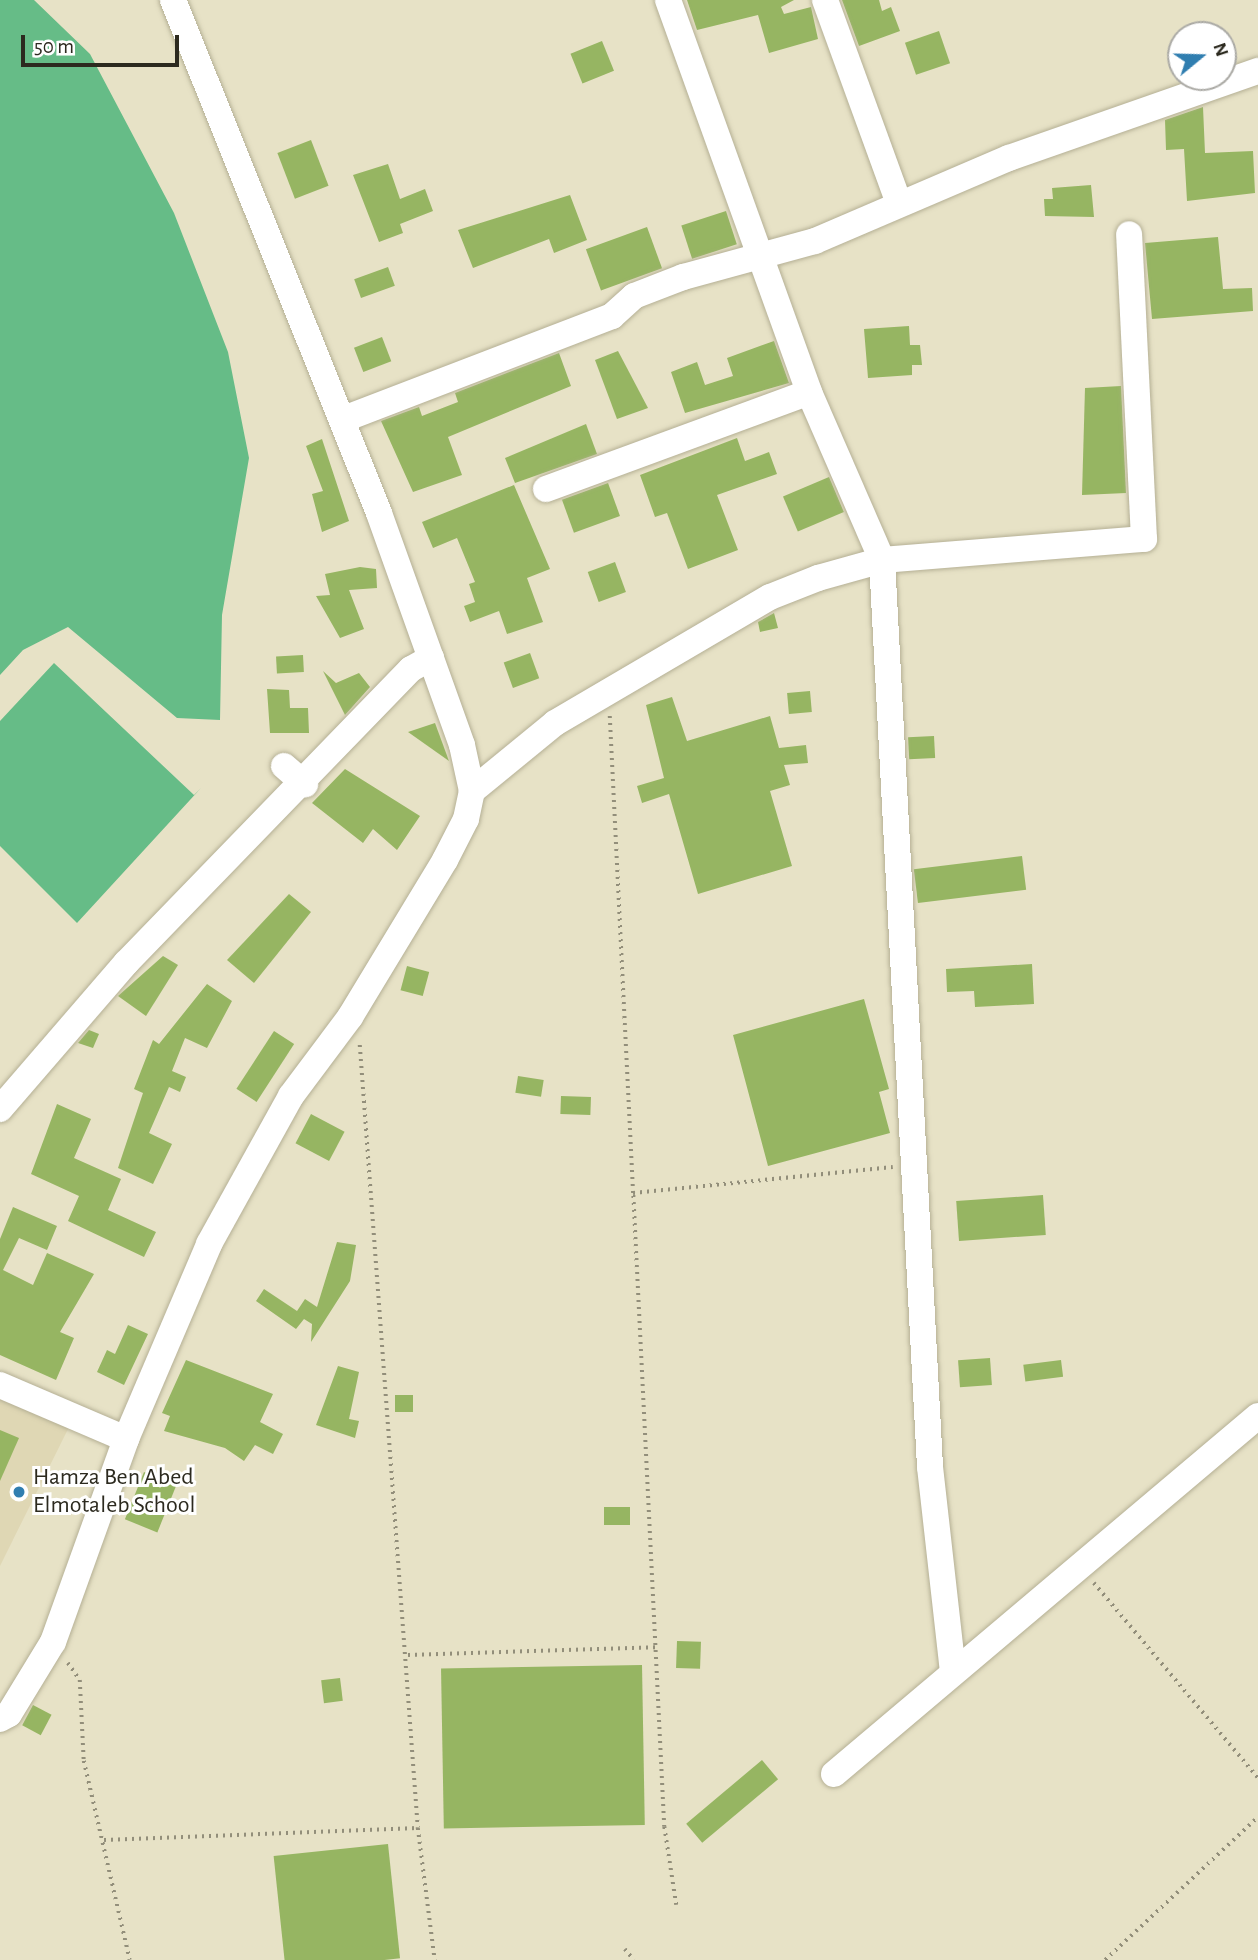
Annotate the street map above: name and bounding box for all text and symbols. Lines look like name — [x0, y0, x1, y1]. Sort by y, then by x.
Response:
scale bar — [24, 21, 182, 65]
north arrow — [1167, 21, 1237, 91]
text: 50 m — [34, 36, 74, 57]
text: N — [1209, 40, 1232, 59]
place label: Hamza Ben Abed Elmotaleb School — [33, 1464, 196, 1520]
marker: Hamza Ben Abed Elmotaleb School — [11, 1484, 27, 1500]

